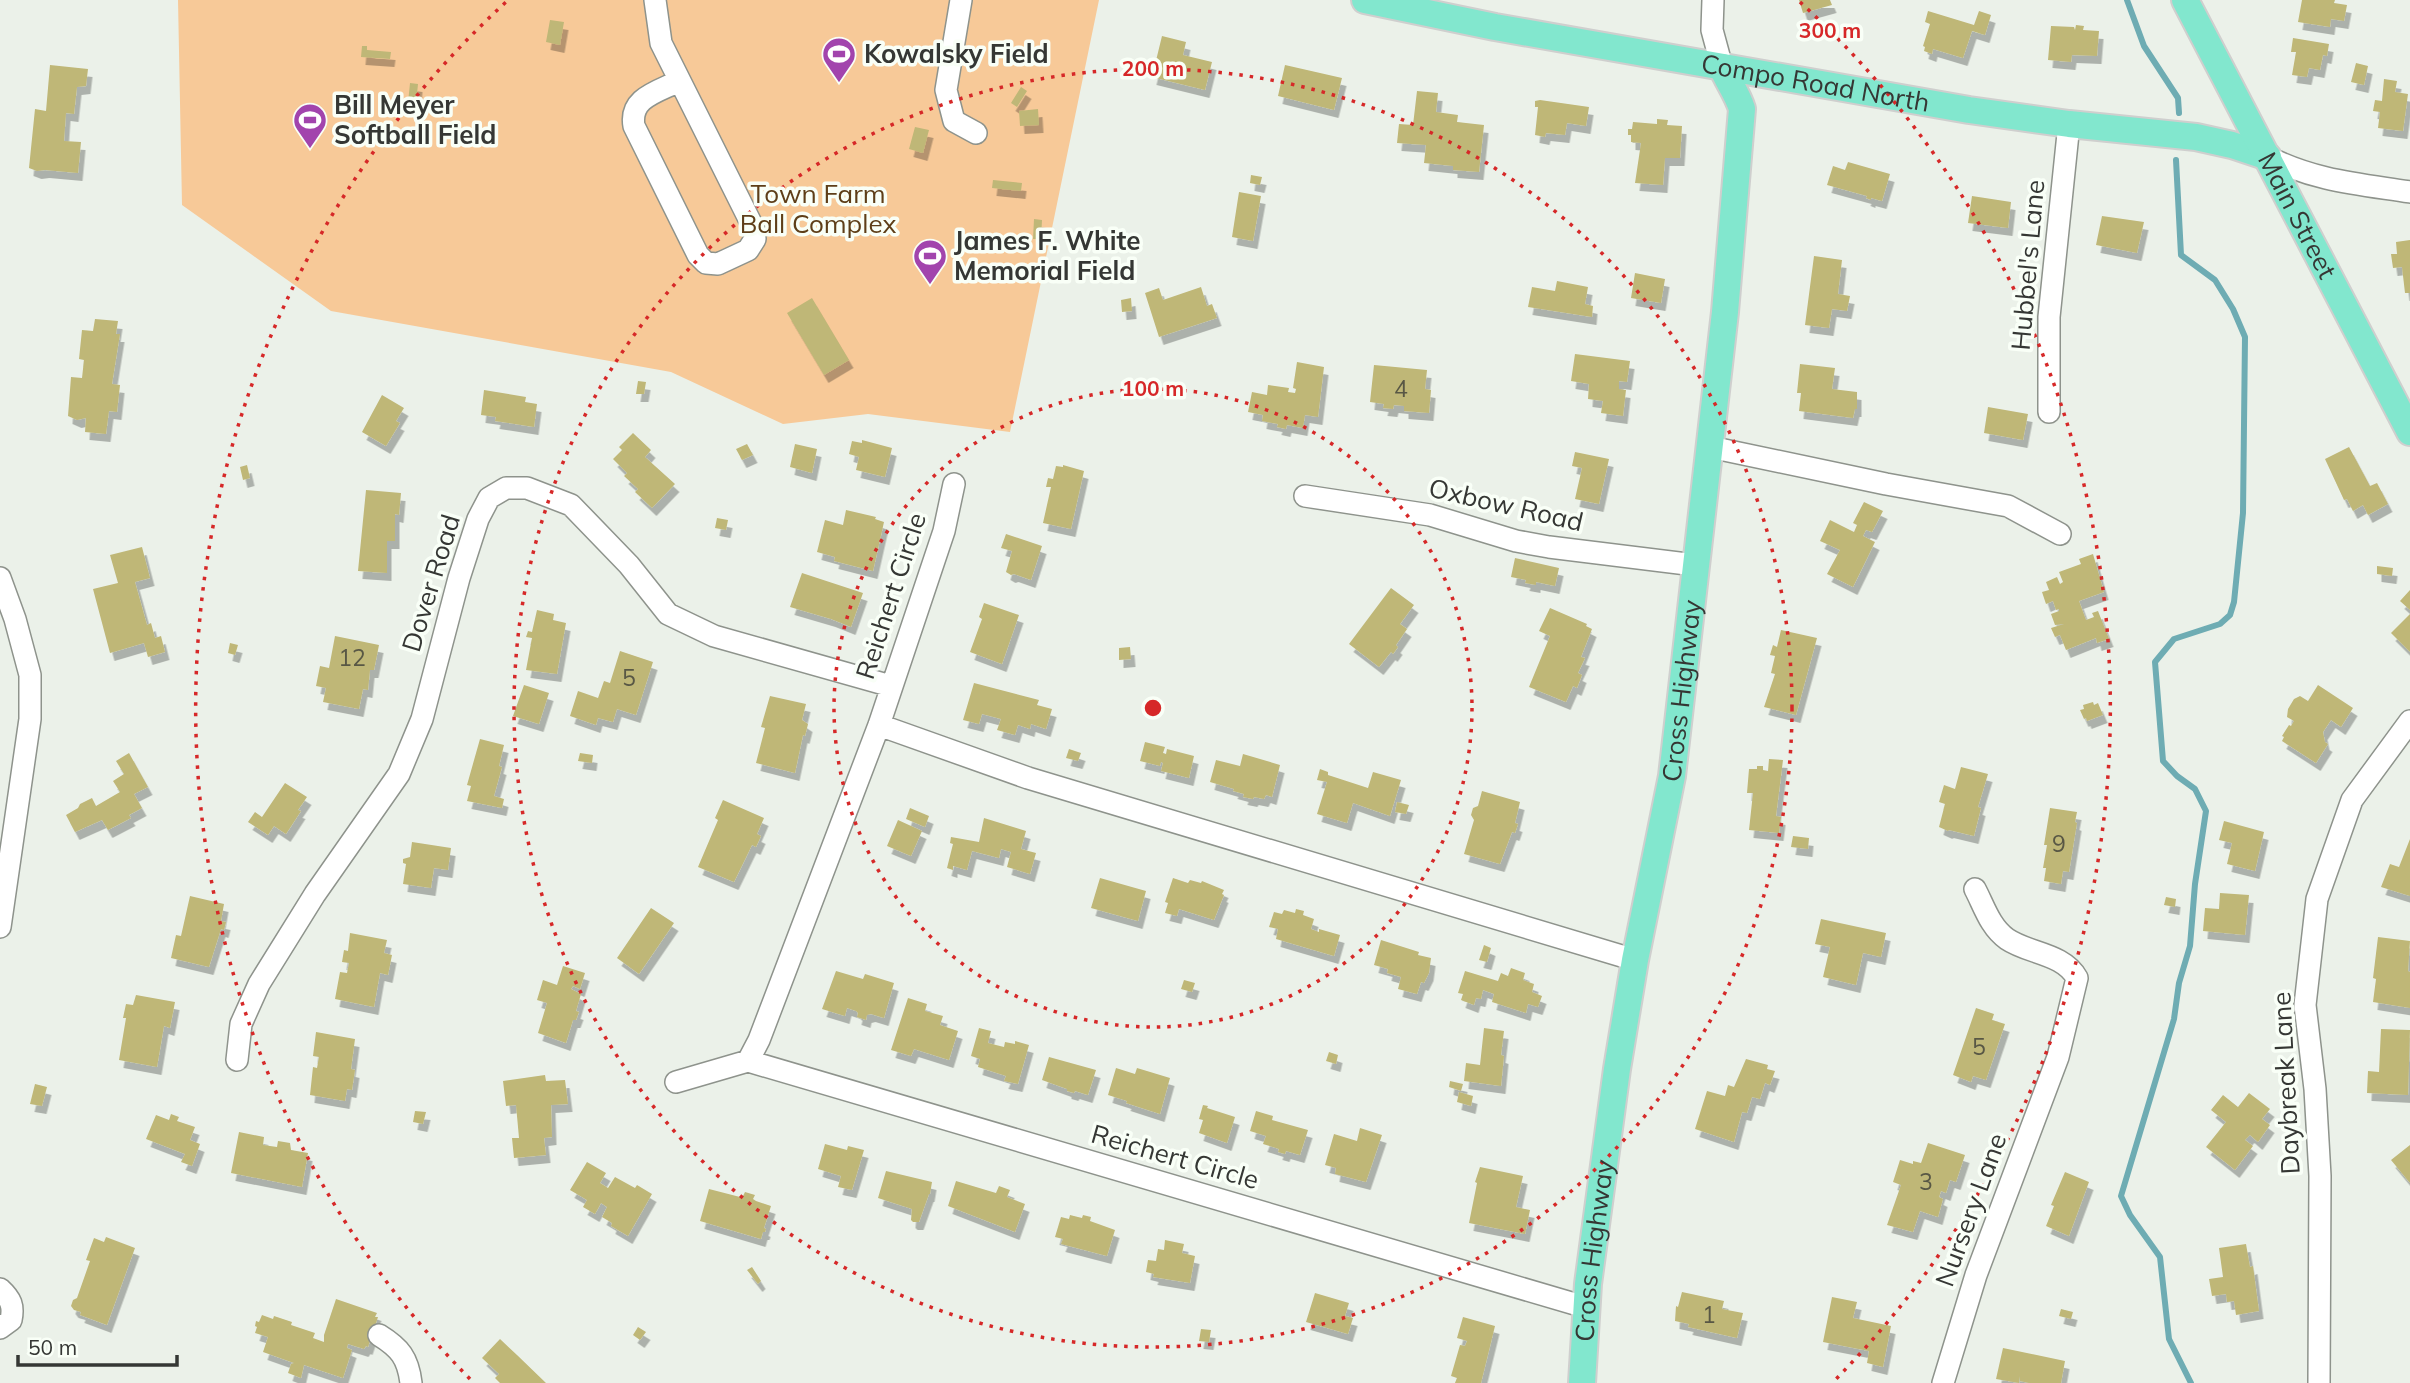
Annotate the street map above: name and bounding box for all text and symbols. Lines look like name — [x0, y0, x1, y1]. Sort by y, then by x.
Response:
text: 300 m — [1799, 17, 1861, 43]
sports icon: Kowalsky Field — [820, 35, 858, 84]
place label: Kowalsky Field — [864, 37, 1049, 70]
street label: Compo Road North — [1699, 46, 1932, 119]
text: 200 m — [1122, 55, 1184, 81]
place label: Bill Meyer Softball Field — [334, 88, 496, 151]
sports icon: Bill Meyer Softball Field — [291, 101, 329, 150]
street label: Main Street — [2251, 146, 2344, 284]
park label: Town Farm Ball Complex — [740, 177, 896, 240]
street label: Hubbel's Lane — [2004, 178, 2051, 352]
place label: James F. White Memorial Field — [954, 224, 1141, 287]
sports icon: James F. White Memorial Field — [911, 237, 949, 286]
house number: 4 — [1394, 374, 1408, 403]
text: 100 m — [1122, 375, 1184, 401]
street label: Oxbow Road — [1426, 471, 1586, 538]
street label: Reichert Circle — [848, 509, 933, 683]
street label: Dover Road — [394, 510, 467, 655]
street label: Cross Highway — [1654, 598, 1708, 784]
house number: 12 — [338, 643, 366, 672]
house number: 5 — [622, 663, 636, 692]
centre of rings — [1141, 696, 1165, 720]
house number: 9 — [2052, 829, 2066, 858]
street label: Daybreak Lane — [2264, 991, 2307, 1175]
house number: 5 — [1972, 1032, 1986, 1061]
street label: Reichert Circle — [1088, 1117, 1263, 1196]
street label: Nursery Lane — [1928, 1129, 2014, 1291]
street label: Cross Highway — [1568, 1157, 1621, 1343]
house number: 3 — [1919, 1167, 1933, 1196]
house number: 1 — [1702, 1300, 1716, 1329]
scale bar — [18, 1324, 177, 1368]
text: 50 m — [28, 1334, 77, 1360]

